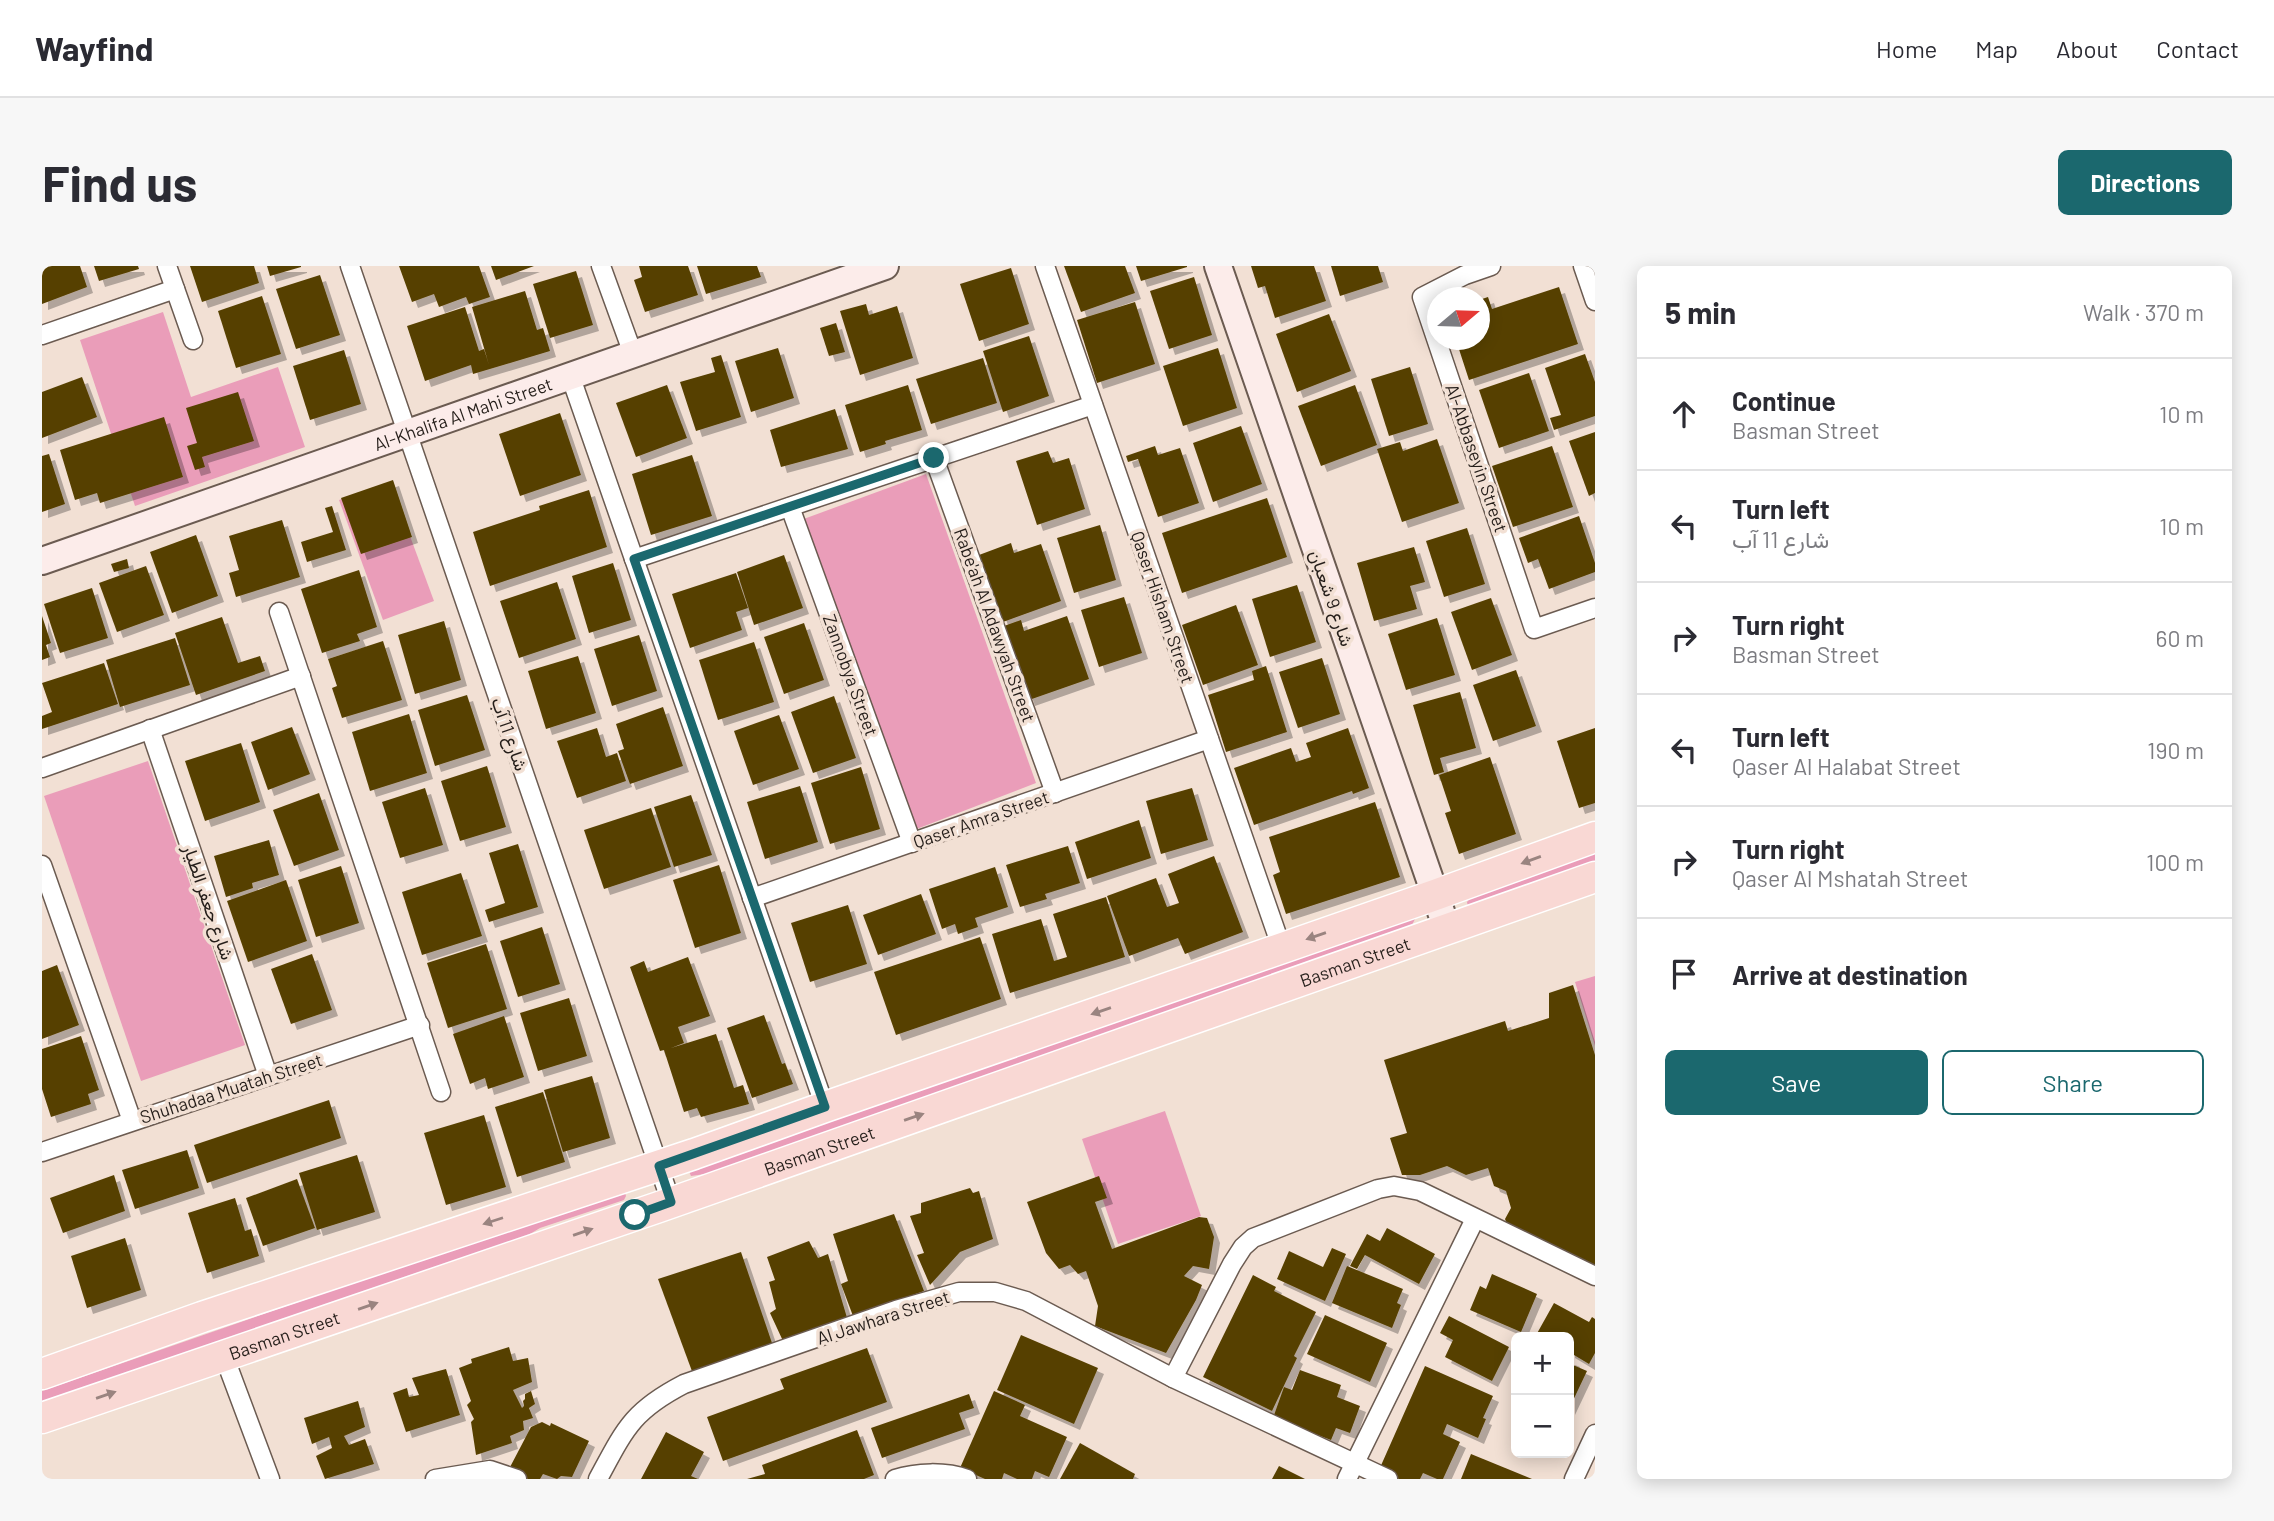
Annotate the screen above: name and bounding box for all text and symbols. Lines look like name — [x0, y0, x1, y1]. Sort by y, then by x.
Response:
text: Wayfind — [35, 28, 153, 68]
text: Home — [1876, 34, 1937, 63]
text: Map — [1975, 34, 2018, 63]
text: About — [2056, 34, 2118, 63]
text: Contact — [2156, 34, 2239, 63]
button: Directions — [2058, 150, 2232, 215]
text: Find us — [42, 153, 197, 212]
north arrow — [1427, 287, 1490, 350]
text: 5 min — [1665, 294, 1736, 330]
text: Walk · 370 m — [2083, 298, 2204, 326]
street label: Al-Khalifa Al Mahi Street — [371, 372, 555, 455]
street label: Al-Abbaseyin Street — [1441, 381, 1513, 535]
text: Continue — [1732, 385, 1836, 416]
icon: ahead — [1665, 395, 1703, 433]
text: 10 m — [2159, 400, 2204, 428]
text: Basman Street — [1732, 416, 1880, 444]
route end — [918, 442, 949, 473]
text: Turn left — [1732, 493, 1830, 524]
icon: left — [1665, 507, 1703, 545]
text: 10 m — [2159, 512, 2204, 540]
street label: Rabe'ah Al Adawyah Street — [950, 525, 1040, 725]
text: شارع 11 آب — [1732, 525, 1829, 553]
street label: Qaser Hisham Street — [1127, 528, 1199, 686]
street label: شارع 9 شعبان — [1303, 547, 1359, 650]
text: Turn right — [1732, 609, 1845, 640]
street label: Zannobya Street — [819, 611, 883, 739]
icon: right — [1665, 619, 1703, 657]
text: 60 m — [2156, 624, 2204, 652]
text: Basman Street — [1732, 640, 1880, 668]
street label: شارع 11 آب — [485, 694, 533, 774]
text: Turn left — [1732, 721, 1830, 752]
icon: left — [1665, 731, 1703, 769]
text: 190 m — [2147, 736, 2204, 764]
text: Qaser Al Halabat Street — [1732, 752, 1961, 780]
street label: Qaser Amra Street — [910, 785, 1052, 853]
text: Turn right — [1732, 833, 1845, 864]
street label: شارع جعفر الطيار — [177, 840, 239, 963]
icon: right — [1665, 843, 1703, 881]
text: 100 m — [2146, 848, 2204, 876]
one-way arrow — [1520, 855, 1541, 866]
text: Qaser Al Mshatah Street — [1732, 864, 1968, 892]
one-way arrow — [1306, 931, 1327, 942]
street label: Basman Street — [1297, 932, 1413, 991]
icon: arrive — [1665, 955, 1703, 993]
text: Arrive at destination — [1732, 959, 1968, 990]
one-way arrow — [1091, 1006, 1112, 1017]
street label: Shuhadaa Muatah Street — [137, 1048, 325, 1128]
button: Save — [1665, 1050, 1928, 1115]
button: Share — [1942, 1050, 2204, 1115]
one-way arrow — [903, 1111, 924, 1122]
street label: Basman Street — [761, 1121, 877, 1180]
route start — [619, 1199, 650, 1230]
one-way arrow — [482, 1216, 503, 1226]
one-way arrow — [573, 1226, 594, 1237]
street label: Al Jawhara Street — [814, 1285, 952, 1349]
one-way arrow — [358, 1300, 379, 1311]
street label: Basman Street — [226, 1306, 343, 1364]
map controls — [1511, 1332, 1574, 1458]
button: + — [1511, 1332, 1574, 1395]
one-way arrow — [96, 1389, 117, 1400]
button: − — [1511, 1395, 1574, 1458]

